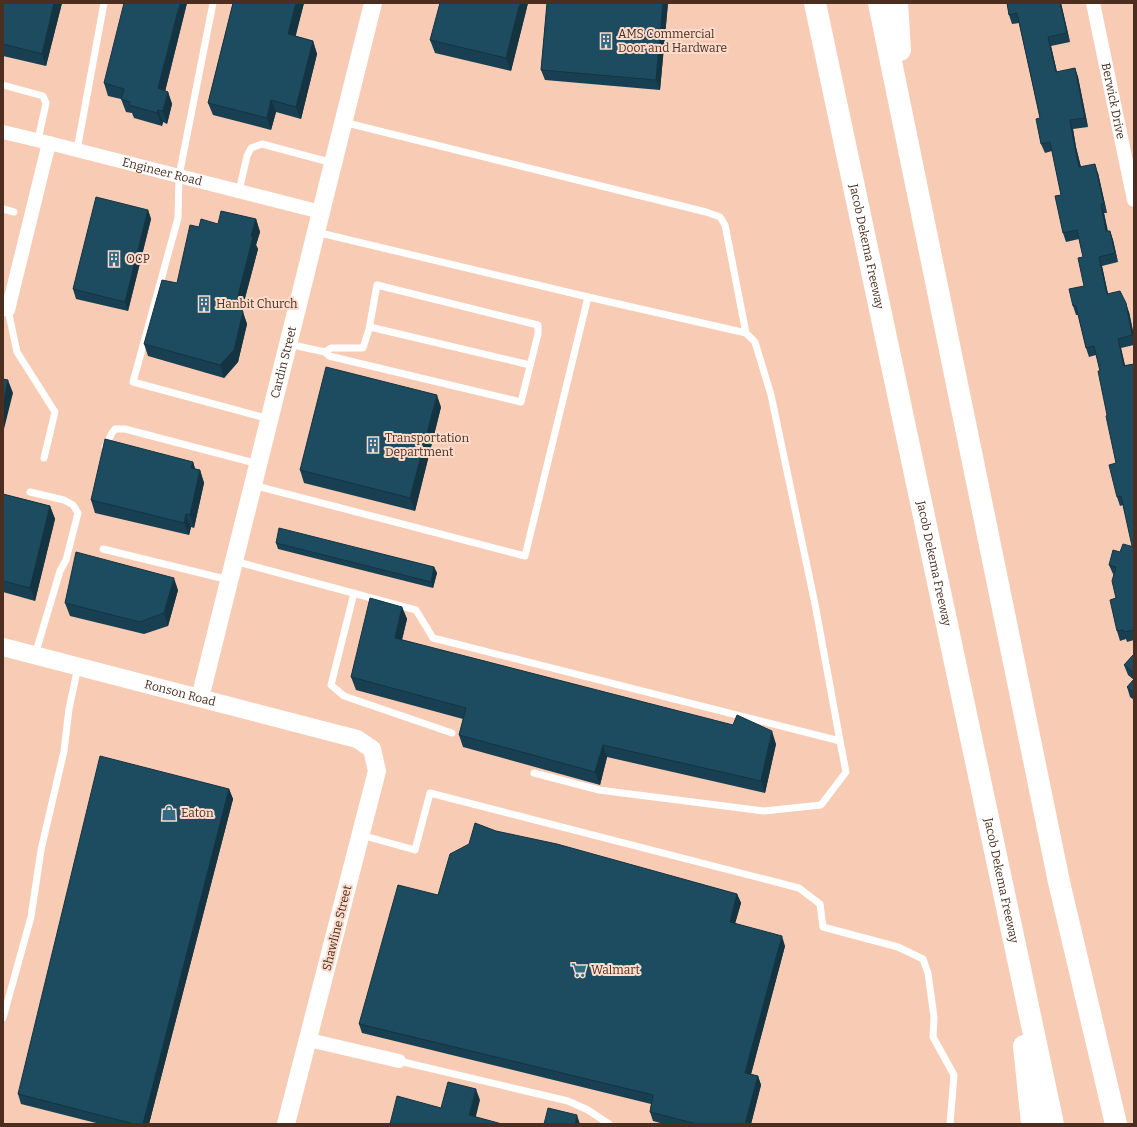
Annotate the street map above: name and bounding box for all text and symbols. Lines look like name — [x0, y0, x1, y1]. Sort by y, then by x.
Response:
place label: AMS Commercial Door and Hardware — [618, 27, 727, 55]
building icon: AMS Commercial Door and Hardware — [597, 32, 615, 50]
street label: Berwick Drive — [1099, 62, 1128, 140]
street label: Engineer Road — [121, 155, 203, 189]
street label: Jacob Dekema Freeway — [846, 182, 887, 311]
building icon: OCP — [105, 250, 123, 268]
place label: OCP — [126, 252, 150, 266]
building icon: Hanbit Church — [195, 295, 213, 313]
place label: Hanbit Church — [216, 297, 298, 311]
street label: Cardin Street — [268, 324, 299, 400]
place label: Transportation Department — [385, 431, 470, 459]
building icon: Transportation Department — [364, 436, 382, 454]
street label: Jacob Dekema Freeway — [914, 499, 954, 628]
street label: Ronson Road — [143, 677, 217, 709]
shop icon: Eaton — [160, 804, 178, 822]
place label: Eaton — [181, 806, 214, 820]
street label: Jacob Dekema Freeway — [981, 816, 1022, 945]
street label: Shawline Street — [320, 883, 355, 972]
supermarket icon: Walmart — [570, 961, 588, 979]
place label: Walmart — [591, 963, 641, 977]

